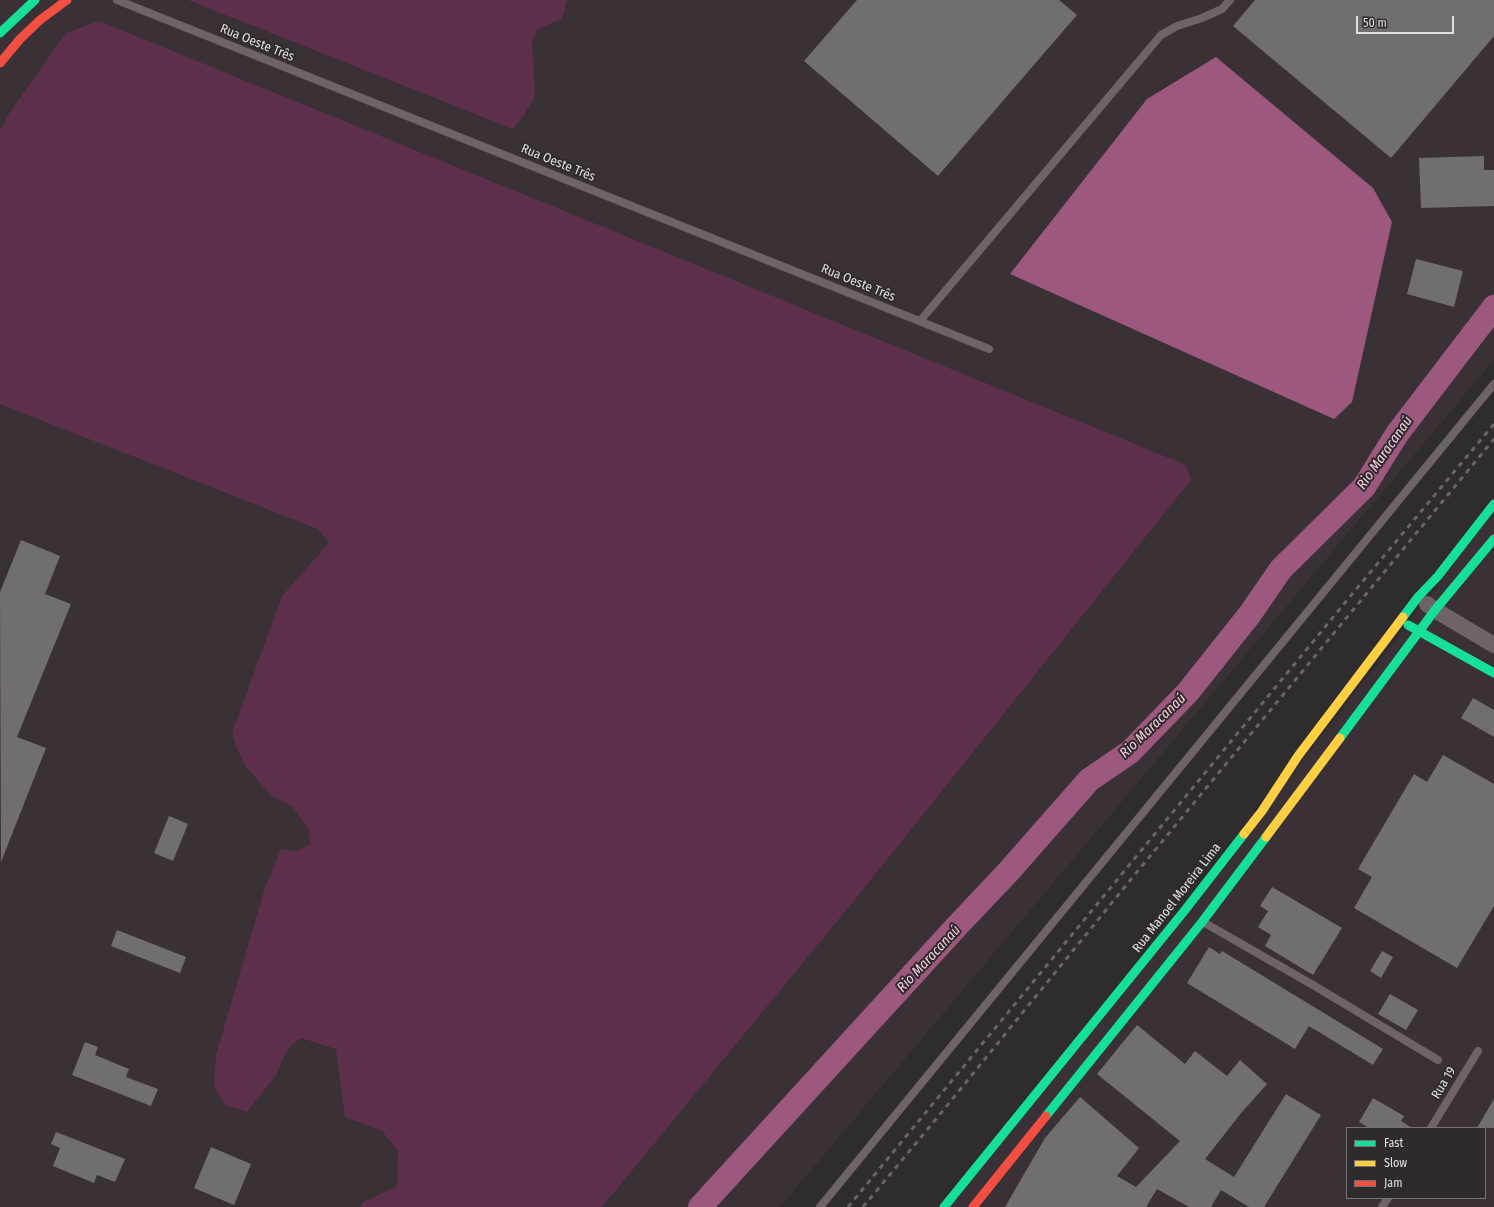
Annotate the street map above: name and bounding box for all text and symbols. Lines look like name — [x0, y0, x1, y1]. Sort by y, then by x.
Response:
scale bar — [1358, 8, 1456, 34]
text: 50 m — [1363, 16, 1387, 30]
street label: Rua Oeste Três — [218, 21, 296, 65]
street label: Rua Oeste Três — [519, 141, 597, 185]
street label: Rua Oeste Três — [819, 261, 897, 305]
water label: Rio Maracanaú — [1354, 413, 1416, 493]
water label: Rio Maracanaú — [1116, 690, 1190, 762]
street label: Rua Manoel Moreira Lima — [1129, 840, 1225, 956]
water label: Rio Maracanaú — [894, 922, 964, 996]
street label: Rua 19 — [1428, 1064, 1460, 1102]
legend — [1346, 1127, 1486, 1199]
text: Fast — [1384, 1136, 1403, 1150]
text: Slow — [1384, 1156, 1407, 1170]
text: Jam — [1384, 1176, 1402, 1190]

